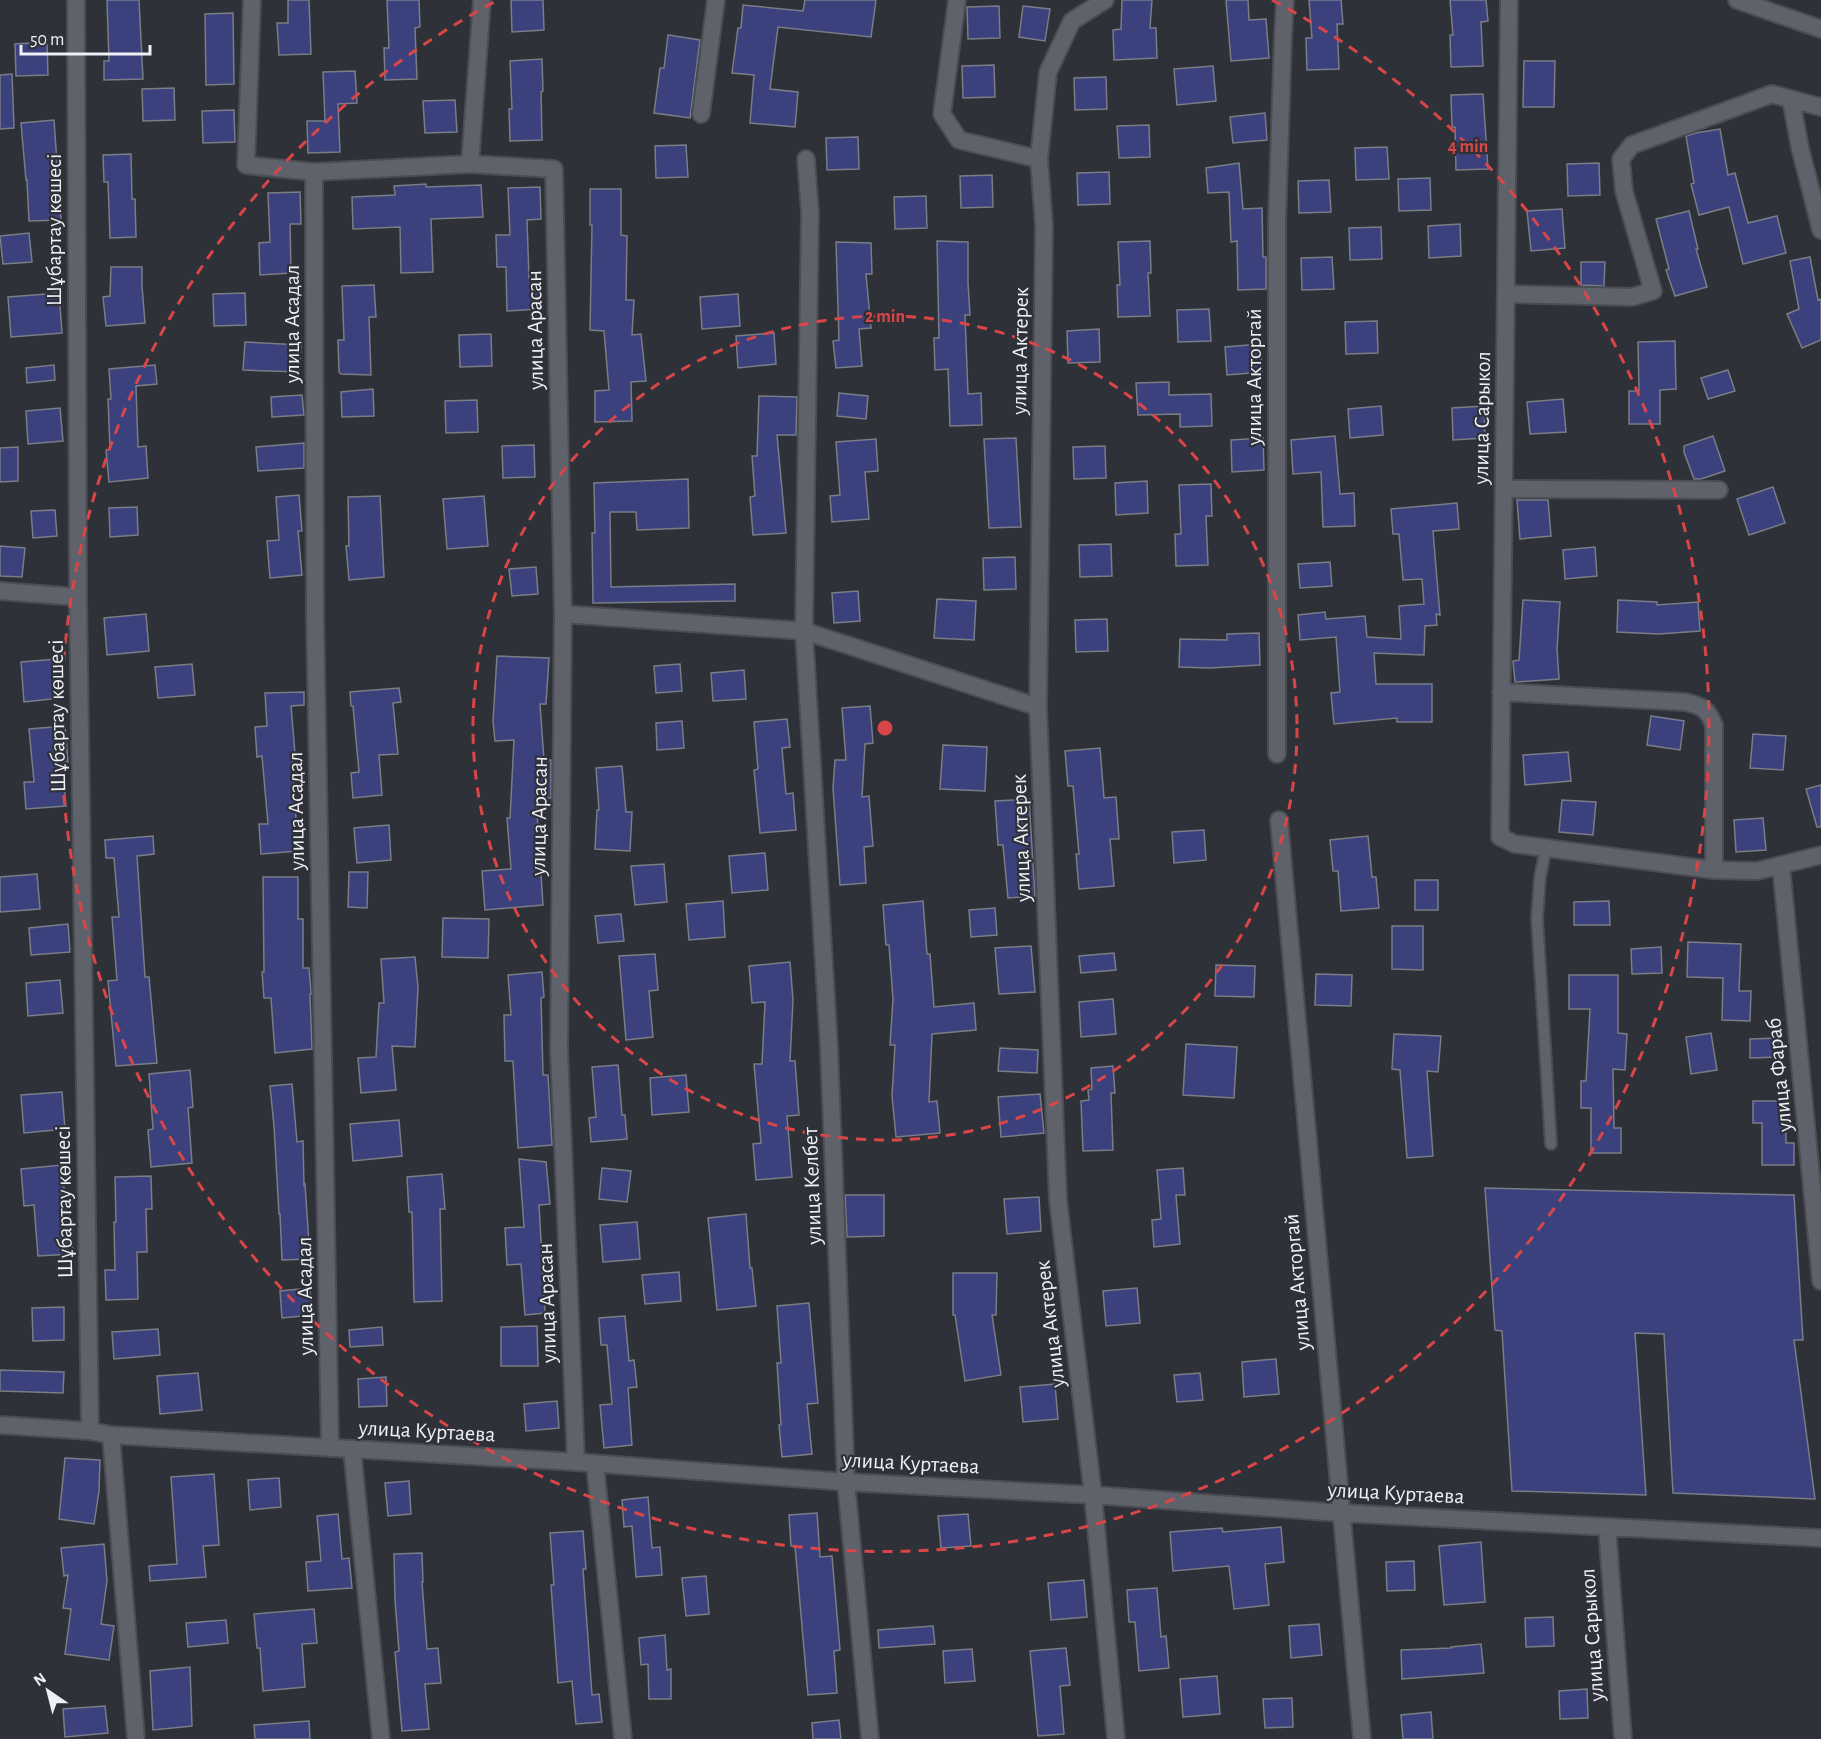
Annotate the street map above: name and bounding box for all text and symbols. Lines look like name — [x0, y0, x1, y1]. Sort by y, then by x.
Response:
scale bar — [21, 18, 150, 56]
text: 50 m — [30, 31, 64, 49]
text: 4 min — [1448, 138, 1488, 156]
street label: Шұбартау көшесі — [43, 154, 65, 306]
street label: улица Асадал — [281, 265, 303, 384]
street label: улица Арасан — [523, 270, 547, 391]
street label: улица Актерек — [1008, 287, 1032, 416]
text: 2 min — [865, 308, 905, 326]
street label: улица Акторгай — [1243, 308, 1265, 447]
street label: улица Сарыкол — [1470, 351, 1494, 486]
street label: Шұбартау көшесі — [45, 639, 69, 793]
centre of rings — [875, 718, 895, 738]
street label: улица Асадал — [284, 751, 308, 872]
street label: улица Арасан — [527, 756, 551, 877]
street label: улица Актерек — [1008, 774, 1034, 903]
street label: улица Фараб — [1762, 1017, 1796, 1134]
street label: Шұбартау көшесі — [52, 1125, 76, 1279]
street label: улица Келбет — [799, 1126, 825, 1246]
street label: улица Акторгай — [1280, 1213, 1314, 1352]
street label: улица Асадал — [293, 1236, 317, 1357]
street label: улица Арасан — [534, 1243, 560, 1364]
street label: улица Актерек — [1031, 1259, 1069, 1390]
street label: улица Куртаева — [357, 1416, 496, 1446]
street label: улица Куртаева — [841, 1448, 980, 1478]
street label: улица Куртаева — [1326, 1478, 1465, 1508]
street label: улица Сарыкол — [1576, 1568, 1608, 1703]
north arrow — [18, 1661, 78, 1721]
text: N — [31, 1670, 49, 1689]

